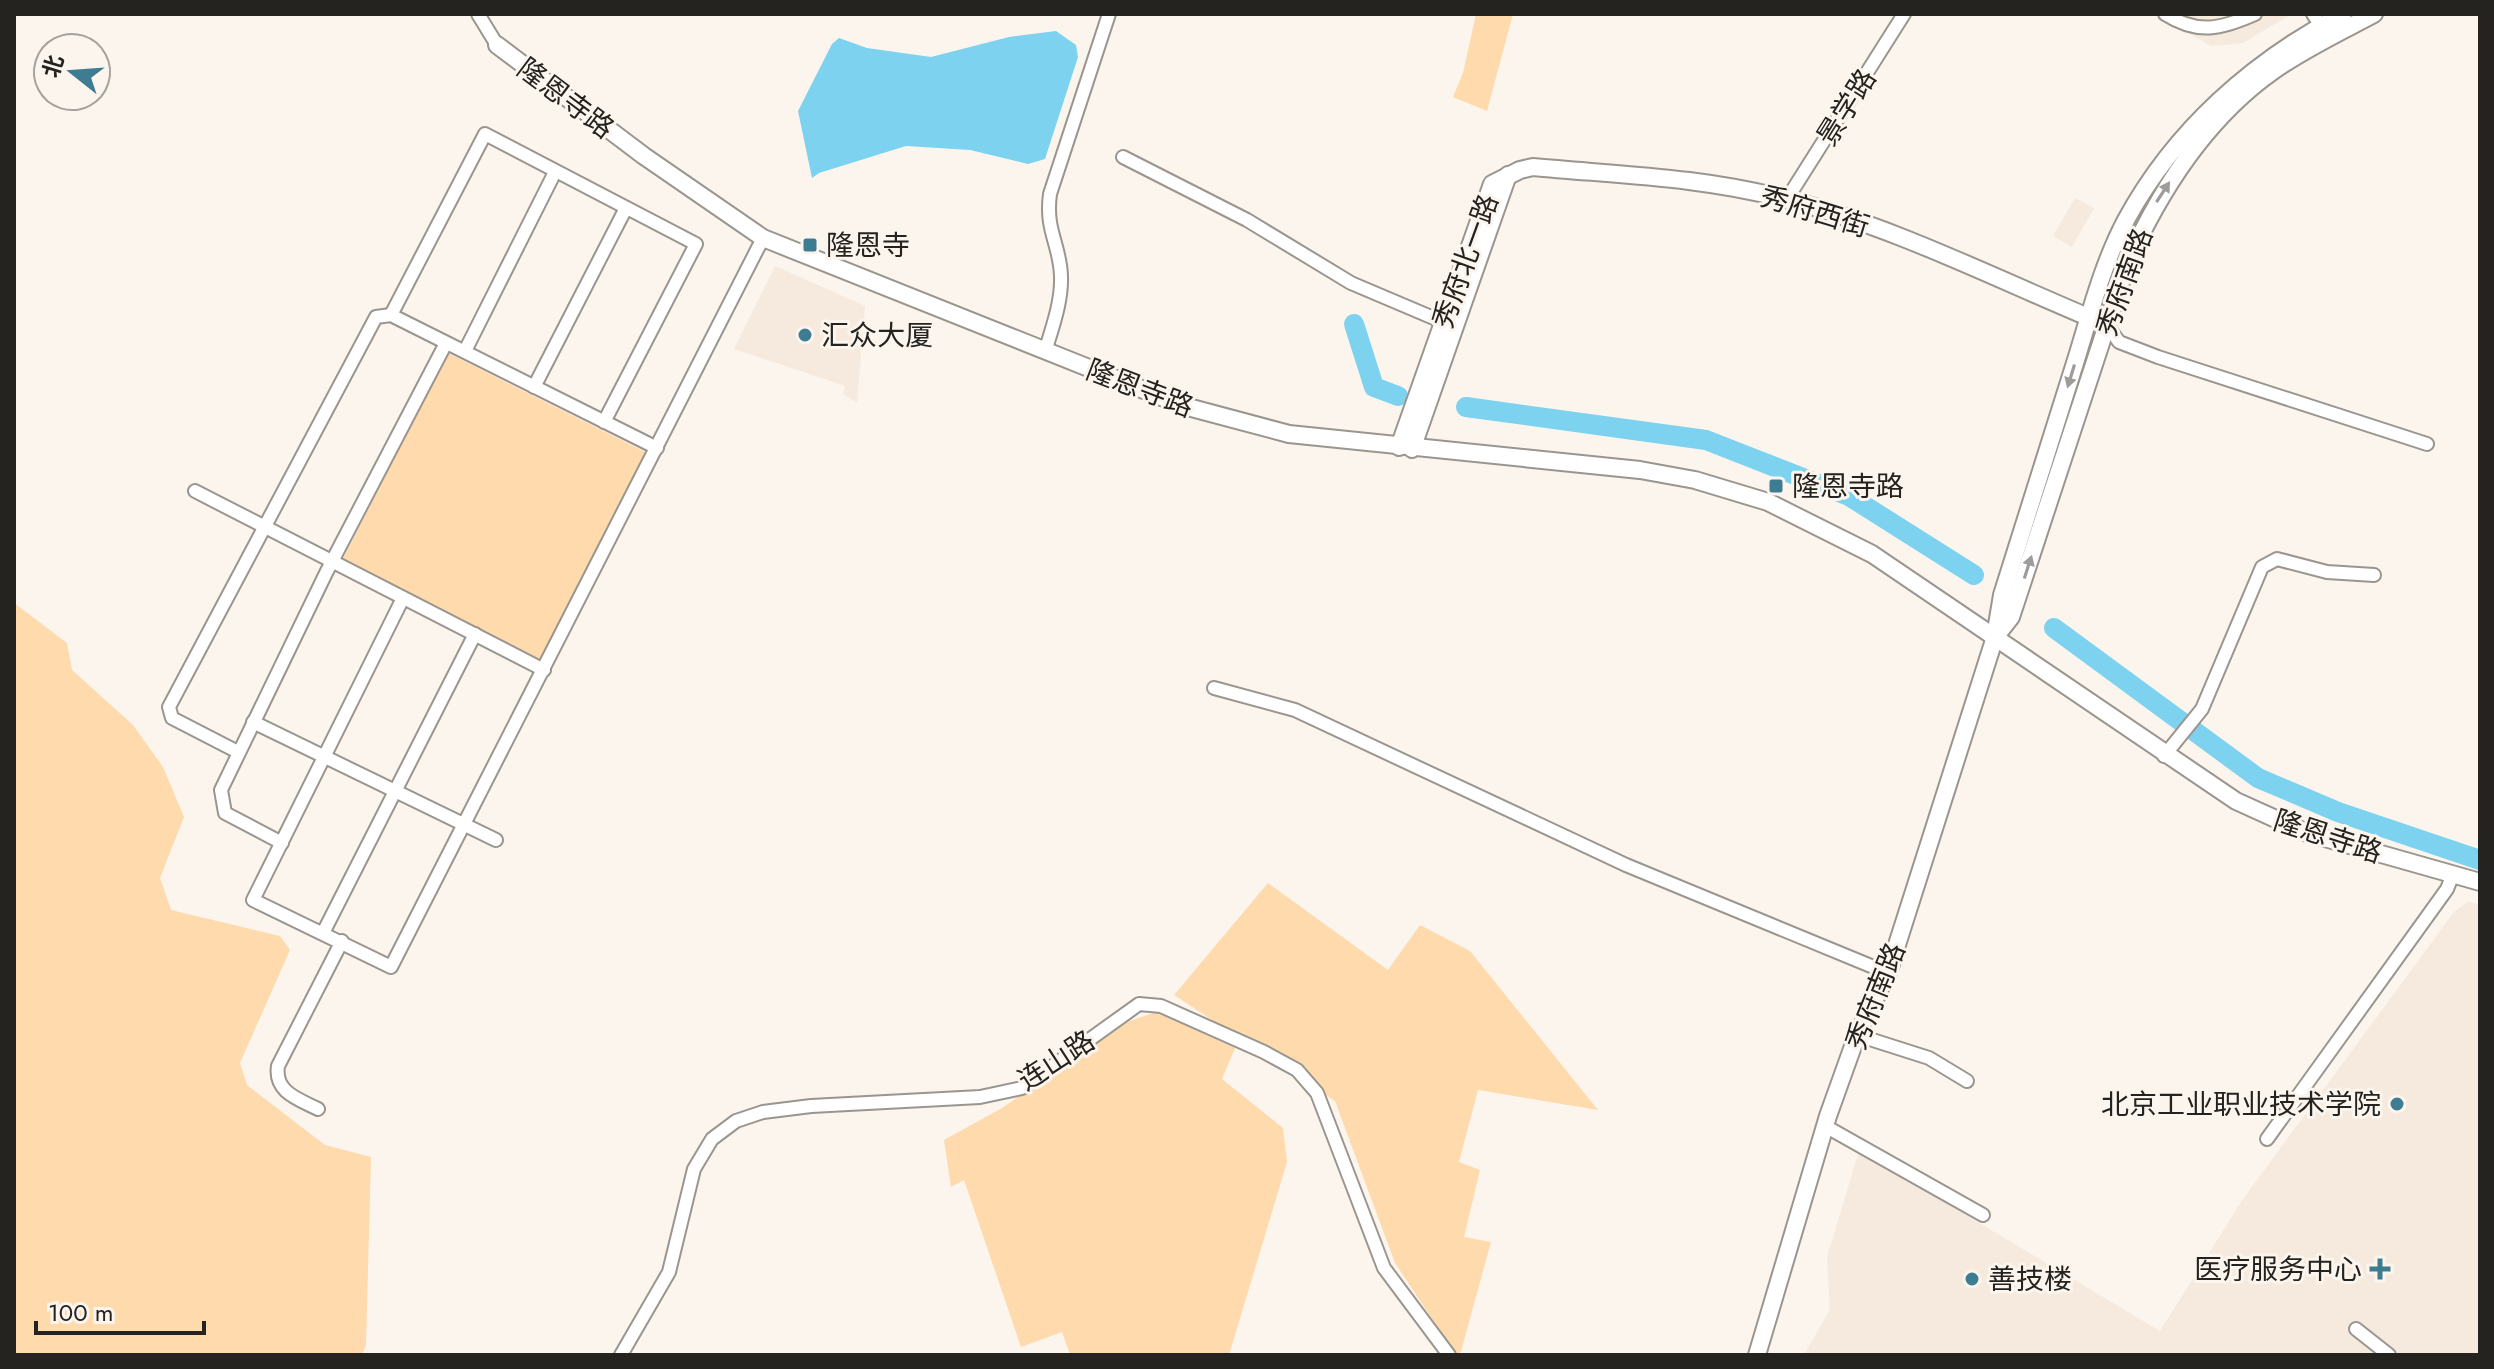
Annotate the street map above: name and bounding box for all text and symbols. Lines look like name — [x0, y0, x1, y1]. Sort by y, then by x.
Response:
north arrow — [32, 32, 112, 112]
street label: 隆恩寺路 — [509, 48, 623, 148]
text: 北 — [34, 51, 71, 81]
street label: 景学路 — [1807, 61, 1886, 154]
street label: 秀府西街 — [1755, 175, 1874, 247]
one-way arrow — [2155, 181, 2170, 202]
street label: 秀府北一路 — [1422, 188, 1509, 334]
street label: 秀府南路 — [2086, 223, 2163, 342]
place label: 隆恩寺 — [826, 225, 910, 266]
marker: 隆恩寺 — [801, 236, 819, 254]
place label: 汇众大厦 — [821, 315, 933, 356]
marker: 汇众大厦 — [796, 326, 814, 344]
street label: 隆恩寺路 — [1080, 349, 1199, 428]
one-way arrow — [2064, 365, 2077, 389]
place label: 隆恩寺路 — [1792, 466, 1904, 507]
marker: 隆恩寺路 — [1767, 477, 1785, 495]
one-way arrow — [2022, 555, 2034, 579]
street label: 隆恩寺路 — [2268, 800, 2387, 873]
street label: 秀府南路 — [1835, 937, 1915, 1056]
street label: 连山路 — [1010, 1020, 1103, 1100]
place label: 北京工业职业技术学院 — [2101, 1084, 2381, 1125]
marker: 北京工业职业技术学院 — [2388, 1095, 2406, 1113]
place label: 医疗服务中心 — [2194, 1249, 2362, 1290]
marker: 医疗服务中心 — [2369, 1258, 2391, 1280]
place label: 善技楼 — [1988, 1259, 2072, 1300]
marker: 善技楼 — [1963, 1270, 1981, 1288]
scale bar — [36, 1285, 204, 1335]
text: 100 m — [48, 1295, 114, 1330]

